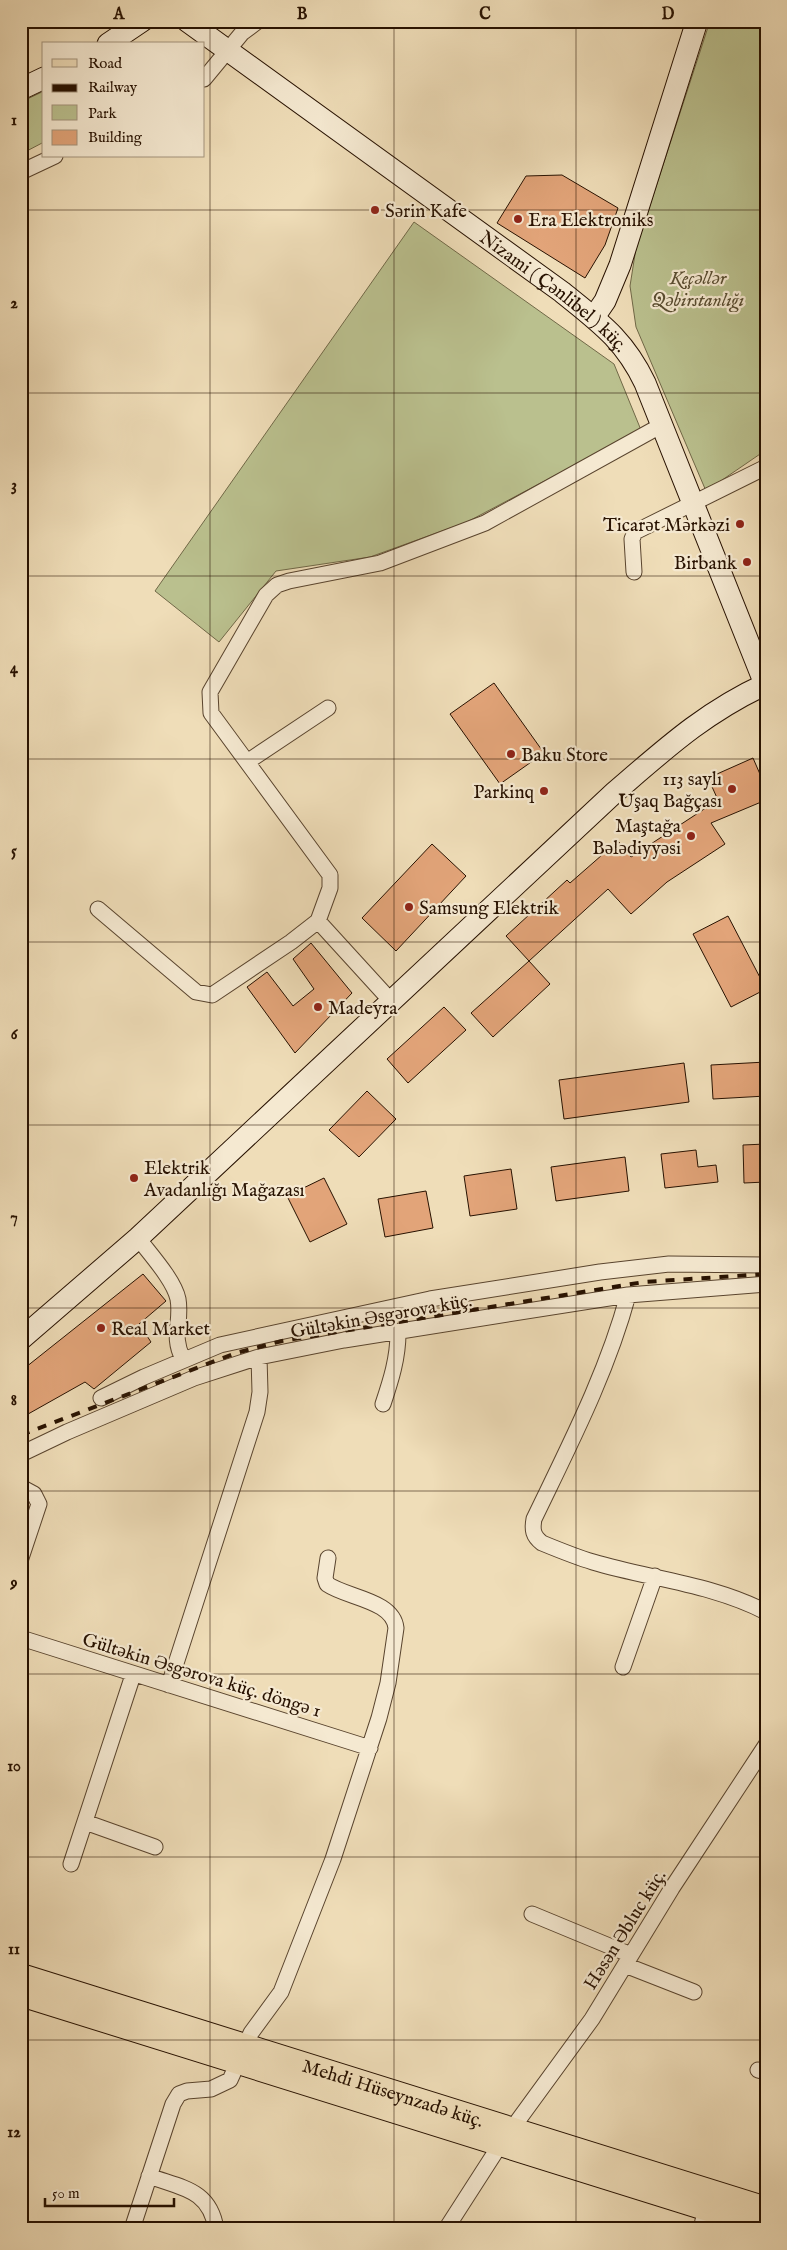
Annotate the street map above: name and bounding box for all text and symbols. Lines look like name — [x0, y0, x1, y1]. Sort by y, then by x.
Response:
text: A — [113, 5, 126, 25]
text: B — [297, 5, 308, 25]
text: C — [479, 5, 491, 25]
text: D — [662, 5, 675, 25]
legend — [42, 42, 205, 158]
text: Road — [88, 54, 123, 73]
text: Railway — [88, 78, 138, 97]
text: Park — [88, 104, 118, 123]
text: 1 — [11, 111, 17, 131]
text: Building — [88, 128, 143, 147]
place label: Sərin Kafe — [385, 200, 467, 224]
marker: Sərin Kafe — [369, 204, 381, 216]
place label: Era Elektroniks — [528, 209, 653, 233]
marker: Era Elektroniks — [512, 213, 524, 225]
street label: Nizami ( Çənlibel ) küç. — [474, 226, 632, 358]
park label: Keçəllər Qəbirstanlığı — [652, 267, 744, 313]
text: 2 — [10, 294, 18, 314]
text: 3 — [11, 476, 17, 496]
place label: Ticarət Mərkəzi — [603, 514, 730, 538]
marker: Ticarət Mərkəzi — [734, 518, 746, 530]
place label: Birbank — [674, 552, 738, 576]
marker: Birbank — [741, 556, 753, 568]
text: 4 — [10, 659, 19, 679]
place label: Baku Store — [521, 744, 608, 768]
marker: Baku Store — [505, 748, 517, 760]
place label: 113 saylı Uşaq Bağçası — [618, 768, 722, 814]
place label: Parkinq — [473, 781, 535, 805]
marker: 113 saylı Uşaq Bağçası — [726, 783, 738, 795]
marker: Parkinq — [538, 785, 550, 797]
place label: Maştağa Bələdiyyəsi — [592, 815, 682, 861]
marker: Maştağa Bələdiyyəsi — [685, 830, 697, 842]
text: 5 — [11, 842, 17, 862]
place label: Samsung Elektrik — [419, 897, 559, 921]
marker: Samsung Elektrik — [403, 901, 415, 913]
place label: Madeyra — [328, 997, 398, 1021]
marker: Madeyra — [312, 1001, 324, 1013]
text: 6 — [11, 1025, 19, 1045]
place label: Elektrik Avadanlığı Mağazası — [143, 1157, 305, 1203]
marker: Elektrik Avadanlığı Mağazası — [128, 1172, 140, 1184]
text: 7 — [10, 1208, 18, 1228]
street label: Gültəkin Əsgərova küç. — [289, 1289, 474, 1345]
place label: Real Market — [111, 1318, 210, 1342]
marker: Real Market — [95, 1322, 107, 1334]
text: 8 — [11, 1391, 17, 1411]
text: 9 — [10, 1574, 18, 1594]
street label: Gültəkin Əsgərova küç. döngə 1 — [79, 1628, 324, 1724]
text: 10 — [7, 1757, 21, 1777]
street label: Həsən Əbluc küç. — [579, 1865, 672, 1995]
text: 11 — [8, 1940, 20, 1960]
street label: Mehdi Hüseynzadə küç. — [299, 2055, 486, 2134]
text: 12 — [7, 2123, 21, 2143]
scale bar — [45, 2175, 174, 2207]
text: 50 m — [52, 2184, 80, 2203]

